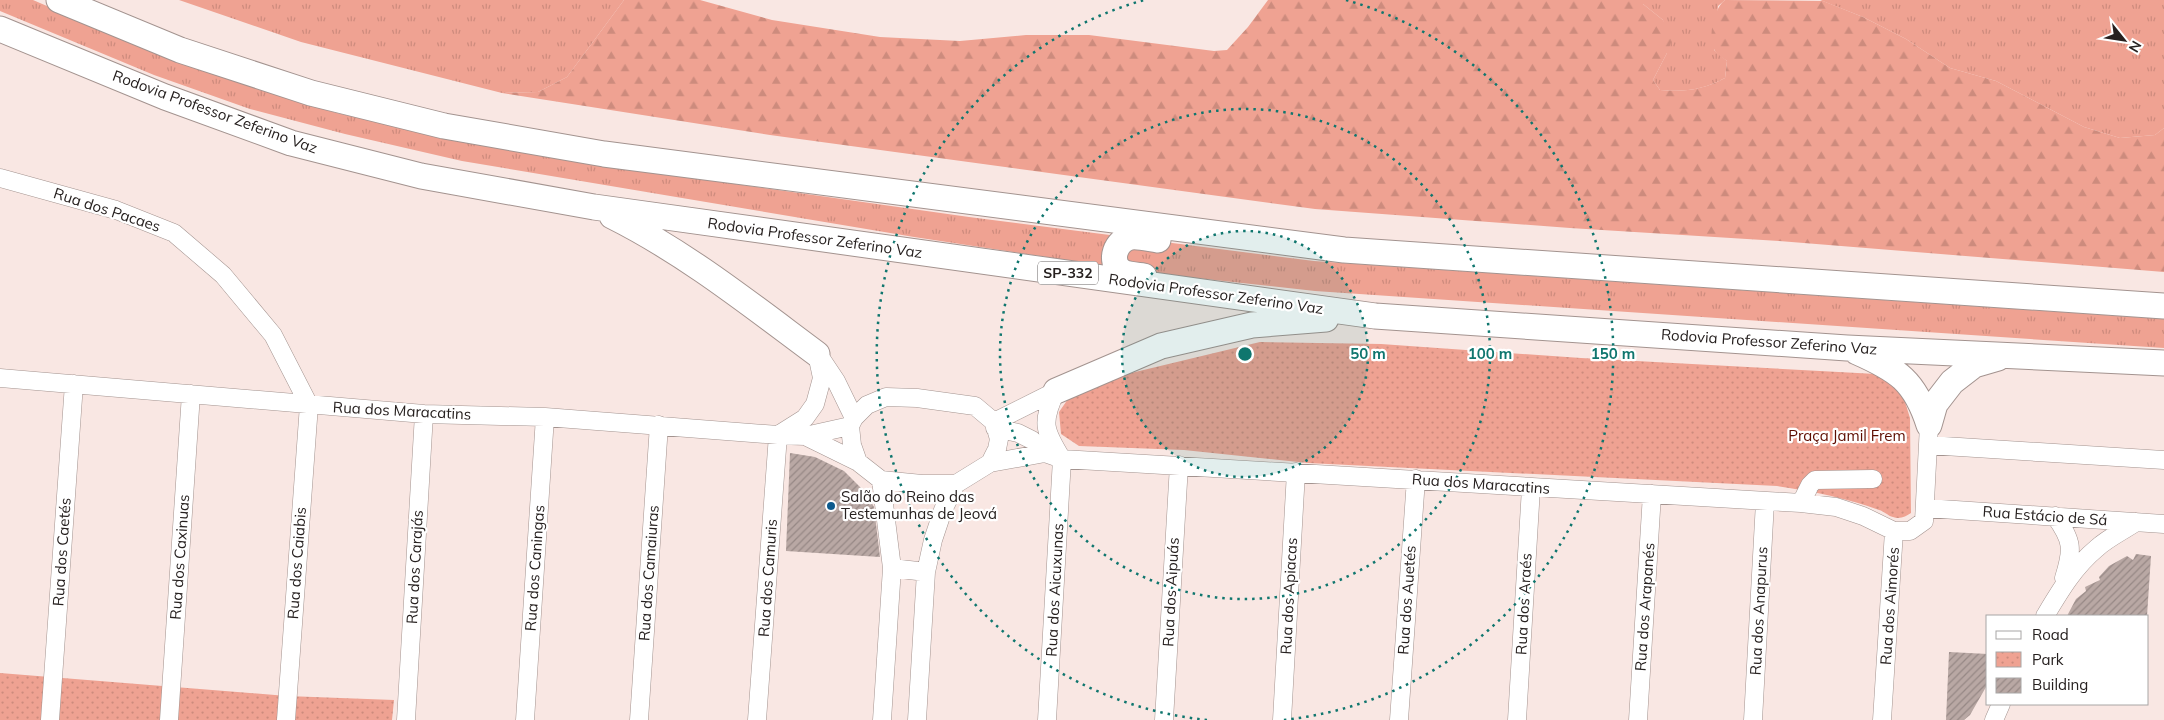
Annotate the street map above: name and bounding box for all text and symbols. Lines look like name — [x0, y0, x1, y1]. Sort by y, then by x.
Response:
north arrow — [2099, 15, 2149, 65]
text: N — [2125, 37, 2146, 56]
street label: Rodovia Professor Zeferino Vaz — [110, 66, 320, 158]
street label: Rua dos Pacaes — [51, 183, 163, 236]
street label: Rodovia Professor Zeferino Vaz — [707, 213, 924, 262]
road number: SP-332 — [1038, 262, 1098, 284]
street label: Rodovia Professor Zeferino Vaz — [1108, 269, 1325, 318]
street label: Rodovia Professor Zeferino Vaz — [1660, 324, 1878, 359]
text: 50 m — [1350, 344, 1386, 363]
text: 100 m — [1468, 344, 1512, 363]
text: 150 m — [1591, 344, 1635, 363]
centre of rings — [1236, 345, 1254, 363]
street label: Rua dos Maracatins — [332, 397, 472, 424]
park label: Praça Jamil Frem — [1788, 426, 1906, 445]
street label: Rua dos Maracatins — [1411, 469, 1551, 498]
place label: Salão do Reino das Testemunhas de Jeová — [841, 487, 997, 523]
street label: Rua dos Caxinuas — [166, 494, 193, 620]
street label: Rua dos Caetés — [48, 497, 75, 607]
marker: Salão do Reino das Testemunhas de Jeová — [825, 500, 837, 512]
street label: Rua Estácio de Sá — [1982, 502, 2108, 529]
street label: Rua dos Caningas — [521, 504, 548, 632]
street label: Rua dos Camaiuras — [634, 504, 663, 642]
street label: Rua dos Caiabis — [283, 506, 310, 620]
street label: Rua dos Carajás — [402, 509, 427, 625]
street label: Rua dos Camuris — [754, 518, 781, 638]
street label: Rua dos Aicuxunas — [1042, 523, 1067, 657]
street label: Rua dos Aipuás — [1158, 537, 1183, 647]
street label: Rua dos Apiacas — [1276, 537, 1301, 655]
street label: Rua dos Arapanés — [1631, 542, 1658, 672]
street label: Rua dos Auetés — [1393, 545, 1420, 655]
street label: Rua dos Anapurus — [1746, 546, 1771, 676]
street label: Rua dos Aimorés — [1876, 546, 1903, 666]
street label: Rua dos Araés — [1511, 553, 1536, 655]
legend — [1986, 615, 2149, 705]
text: Road — [2032, 625, 2069, 644]
text: Park — [2032, 650, 2064, 669]
text: Building — [2032, 675, 2088, 694]

